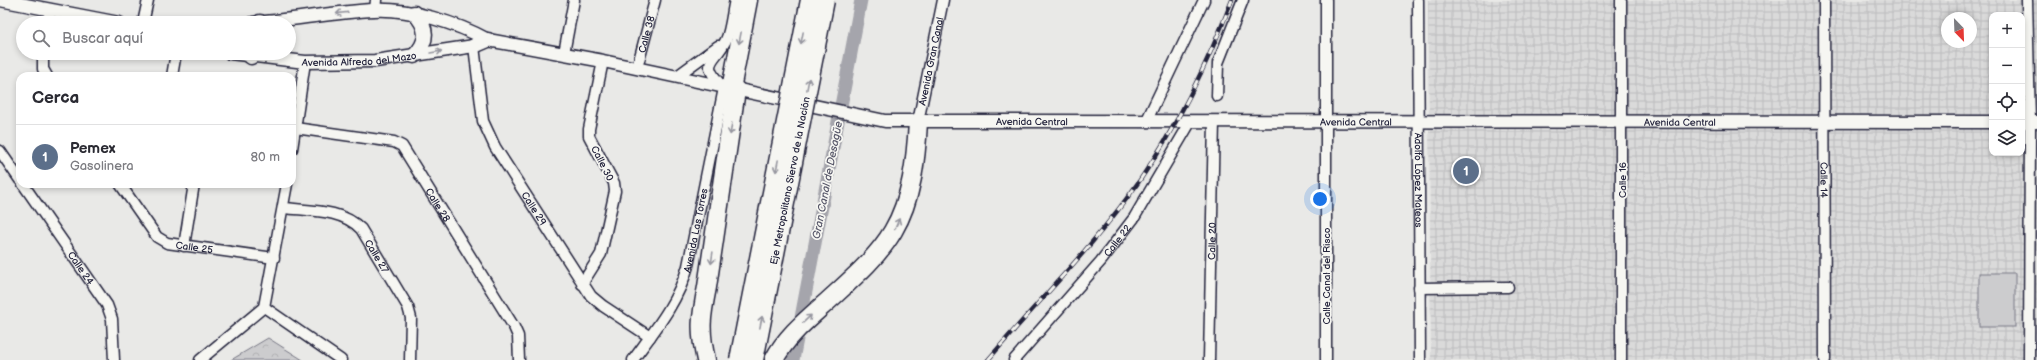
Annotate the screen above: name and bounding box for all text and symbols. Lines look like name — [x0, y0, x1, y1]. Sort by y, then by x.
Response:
one-way arrow — [336, 10, 349, 17]
north arrow — [1941, 12, 1977, 48]
map controls — [1989, 12, 2025, 156]
button: + — [1989, 12, 2025, 48]
street label: Calle 38 — [636, 14, 658, 54]
search box — [16, 16, 296, 60]
street label: Avenida Gran Canal — [917, 16, 946, 107]
icon: search — [30, 27, 52, 49]
text: Buscar aquí — [62, 29, 143, 48]
one-way arrow — [736, 31, 744, 44]
one-way arrow — [798, 31, 806, 44]
one-way arrow — [429, 48, 442, 56]
button: − — [1989, 48, 2025, 84]
street label: Avenida Alfredo del Mazo — [301, 50, 418, 69]
one-way arrow — [804, 78, 812, 91]
button: locate — [1989, 84, 2025, 120]
text: Cerca — [32, 88, 79, 108]
street label: Eje Metropolitano Siervo de la Nación — [768, 95, 813, 266]
street label: Avenida Central — [996, 116, 1068, 128]
street label: Avenida Central — [1320, 116, 1392, 128]
street label: Avenida Central — [1644, 117, 1716, 129]
water label: Gran Canal de Desagüe — [810, 120, 845, 240]
button: layers — [1989, 120, 2025, 156]
one-way arrow — [727, 122, 735, 135]
street label: Adolfo López Mateos — [1412, 133, 1424, 227]
text: Pemex — [70, 139, 115, 158]
street label: Calle 30 — [588, 144, 616, 183]
text: 1 — [42, 149, 48, 165]
text: 80 m — [251, 149, 280, 165]
pin: 1 — [1453, 156, 1479, 186]
text: Gasolinera — [70, 158, 134, 174]
one-way arrow — [773, 159, 781, 172]
street label: Calle 16 — [1617, 162, 1629, 198]
street label: Calle 14 — [1817, 162, 1830, 198]
street label: Calle 28 — [423, 186, 453, 225]
street label: Avenida Las Torres — [681, 187, 711, 274]
your location — [1310, 189, 1330, 209]
street label: Calle 29 — [518, 190, 549, 228]
one-way arrow — [893, 218, 901, 230]
street label: Calle 22 — [1102, 222, 1134, 259]
street label: Calle 20 — [1206, 222, 1219, 260]
street label: Calle Canal del Risco — [1321, 227, 1333, 324]
street label: Calle 27 — [362, 238, 391, 275]
street label: Calle 25 — [175, 239, 214, 256]
street label: Calle 24 — [65, 249, 96, 287]
one-way arrow — [708, 251, 716, 264]
one-way arrow — [802, 315, 812, 324]
one-way arrow — [758, 316, 766, 329]

